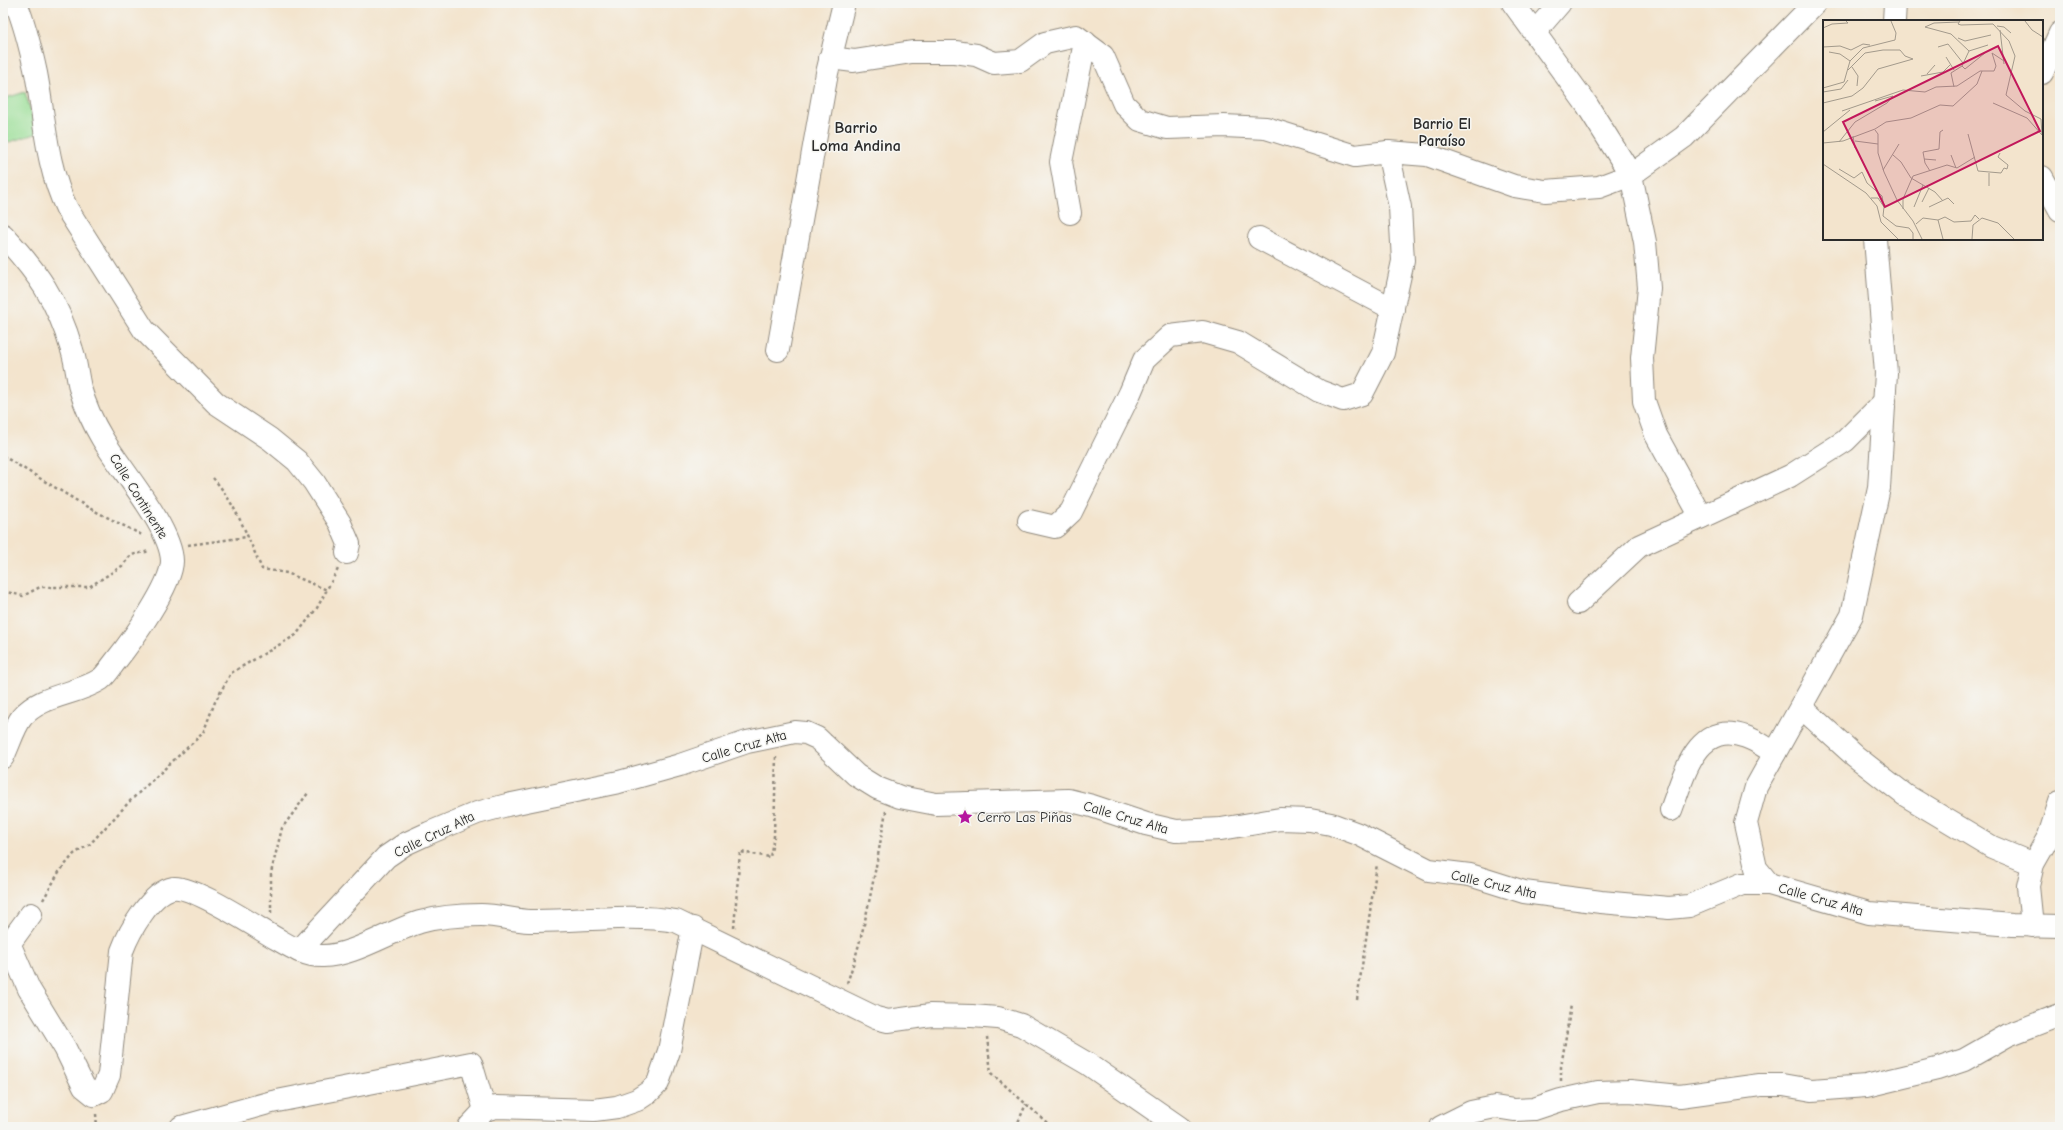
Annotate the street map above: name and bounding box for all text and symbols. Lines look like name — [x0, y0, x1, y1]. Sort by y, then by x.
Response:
inset map — [1823, 20, 2043, 240]
district label: Barrio El Paraíso — [1413, 115, 1471, 150]
district label: Barrio Loma Andina — [811, 119, 901, 155]
street label: Calle Continente — [105, 450, 172, 542]
street label: Calle Cruz Alta — [700, 726, 789, 767]
street label: Calle Cruz Alta — [1081, 797, 1170, 838]
street label: Calle Cruz Alta — [391, 808, 477, 861]
place icon: Cerro Las Piñas — [956, 808, 974, 826]
place label: Cerro Las Piñas — [977, 809, 1072, 826]
street label: Calle Cruz Alta — [1449, 866, 1539, 903]
street label: Calle Cruz Alta — [1776, 879, 1865, 920]

